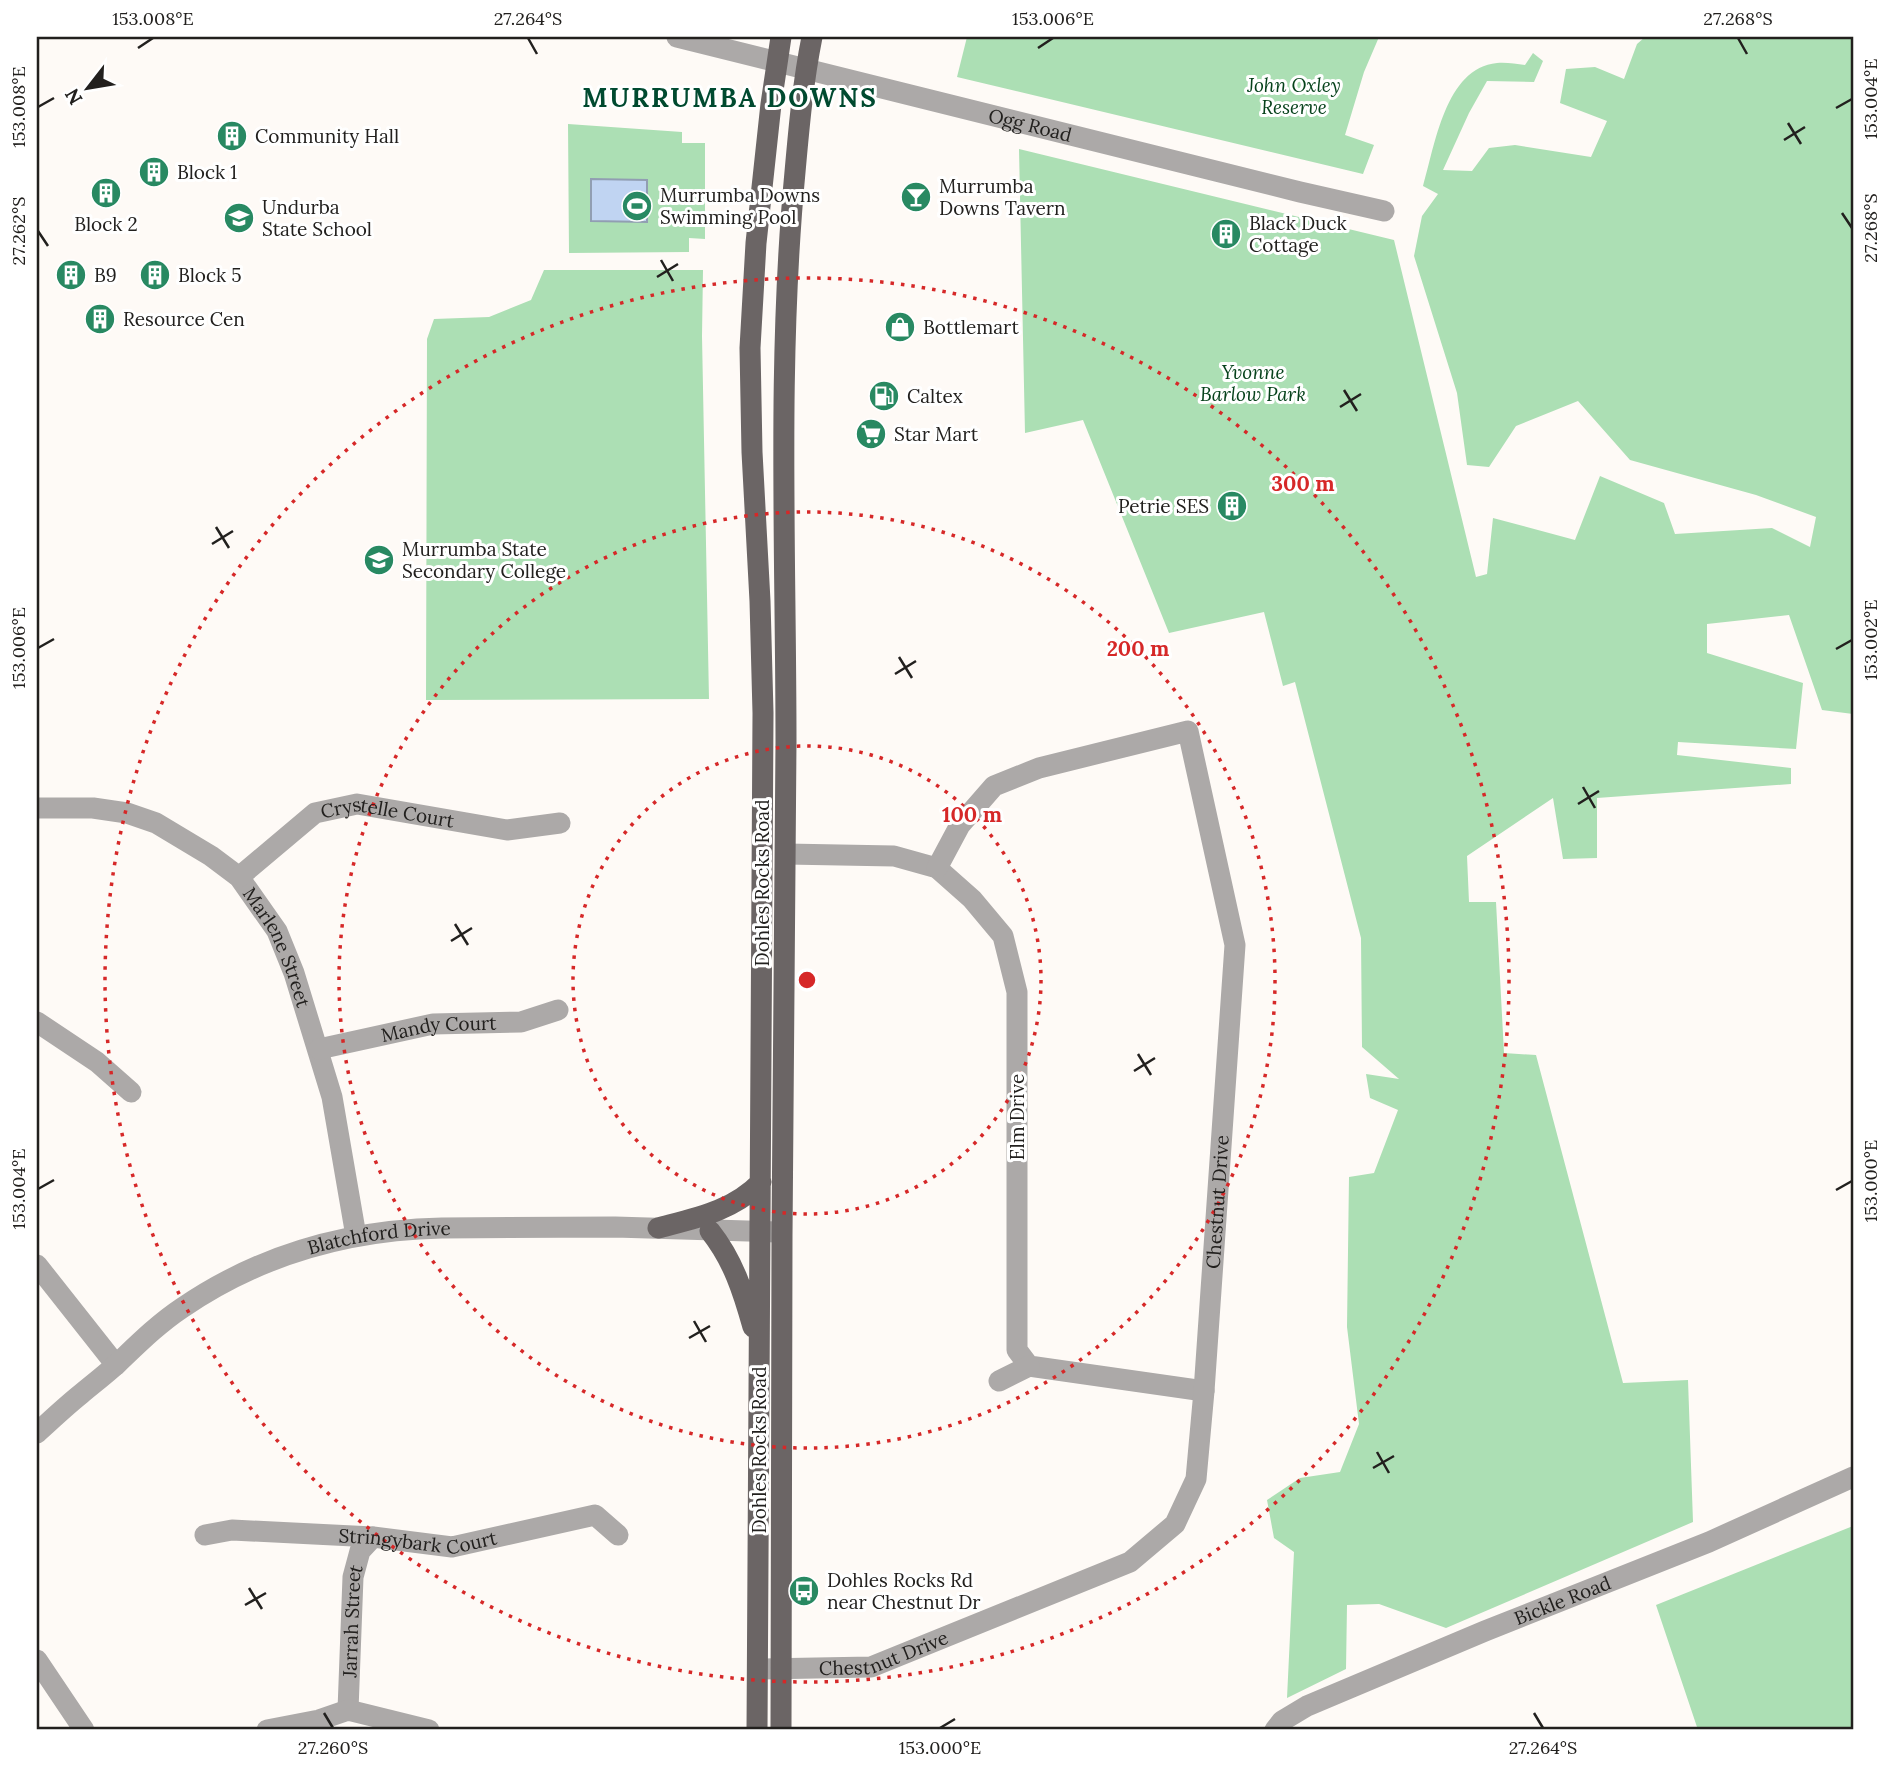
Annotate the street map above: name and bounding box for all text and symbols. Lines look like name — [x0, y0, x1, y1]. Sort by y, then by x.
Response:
text: 153.008°E — [112, 7, 194, 30]
text: 27.264°S — [494, 7, 562, 30]
text: 153.006°E — [1012, 7, 1094, 30]
text: 27.268°S — [1703, 7, 1773, 30]
north arrow — [52, 52, 122, 122]
text: 153.004°E — [1859, 59, 1882, 139]
text: 153.008°E — [7, 66, 30, 148]
park label: John Oxley Reserve — [1246, 73, 1341, 119]
district label: MURRUMBA DOWNS — [582, 81, 878, 114]
text: N — [59, 84, 87, 109]
street label: Ogg Road — [986, 103, 1074, 147]
building icon: Community Hall — [215, 119, 249, 153]
place label: Community Hall — [255, 124, 399, 148]
building icon: Block 1 — [137, 155, 171, 189]
place label: Block 1 — [177, 160, 237, 184]
place label: Murrumba Downs Tavern — [939, 174, 1065, 220]
building icon: Block 2 — [89, 176, 123, 210]
bar icon: Murrumba Downs Tavern — [899, 180, 933, 214]
place label: Murrumba Downs Swimming Pool — [660, 183, 820, 229]
sports icon: Murrumba Downs Swimming Pool — [620, 189, 654, 223]
text: 27.268°S — [1859, 193, 1882, 263]
place label: Undurba State School — [262, 195, 372, 241]
text: 27.262°S — [7, 197, 30, 265]
school or university icon: Undurba State School — [222, 201, 256, 235]
place label: Black Duck Cottage — [1249, 211, 1348, 257]
place label: Block 2 — [74, 212, 138, 236]
building icon: Black Duck Cottage — [1209, 217, 1243, 251]
building icon: B9 — [54, 258, 88, 292]
building icon: Block 5 — [138, 258, 172, 292]
place label: B9 — [94, 263, 117, 287]
place label: Block 5 — [178, 263, 242, 287]
building icon: Resource Cen — [83, 302, 117, 336]
place label: Resource Cen — [123, 307, 245, 331]
shop icon: Bottlemart — [883, 310, 917, 344]
place label: Bottlemart — [923, 315, 1019, 339]
park label: Yvonne Barlow Park — [1200, 360, 1306, 406]
fuel station icon: Caltex — [867, 379, 901, 413]
place label: Caltex — [907, 384, 963, 408]
supermarket icon: Star Mart — [854, 417, 888, 451]
place label: Star Mart — [894, 422, 979, 446]
text: 300 m — [1271, 470, 1335, 497]
building icon: Petrie SES — [1215, 489, 1249, 523]
place label: Petrie SES — [1118, 494, 1209, 518]
place label: Murrumba State Secondary College — [402, 537, 566, 583]
school or university icon: Murrumba State Secondary College — [362, 543, 396, 577]
text: 153.002°E — [1859, 600, 1882, 680]
text: 153.006°E — [7, 607, 30, 689]
text: 200 m — [1107, 635, 1169, 662]
street label: Crystelle Court — [318, 791, 457, 833]
street label: Dohles Rocks Road — [750, 799, 774, 967]
text: 100 m — [942, 801, 1002, 828]
street label: Marlene Street — [238, 882, 316, 1011]
centre of rings — [795, 968, 819, 992]
street label: Mandy Court — [379, 1011, 497, 1047]
street label: Elm Drive — [1005, 1074, 1029, 1160]
street label: Chestnut Drive — [1201, 1134, 1234, 1270]
text: 153.000°E — [1859, 1140, 1882, 1222]
text: 153.004°E — [7, 1149, 30, 1229]
street label: Blatchford Drive — [305, 1216, 451, 1259]
street label: Dohles Rocks Road — [747, 1366, 771, 1534]
street label: Stringybark Court — [338, 1523, 500, 1560]
street label: Jarrah Street — [337, 1561, 368, 1679]
place label: Dohles Rocks Rd near Chestnut Dr — [827, 1568, 981, 1614]
street label: Bickle Road — [1511, 1570, 1614, 1630]
bus stop icon: Dohles Rocks Rd near Chestnut Dr — [787, 1574, 821, 1608]
street label: Chestnut Drive — [819, 1625, 951, 1680]
text: 27.260°S — [298, 1736, 368, 1759]
text: 153.000°E — [899, 1736, 981, 1759]
text: 27.264°S — [1509, 1736, 1577, 1759]

